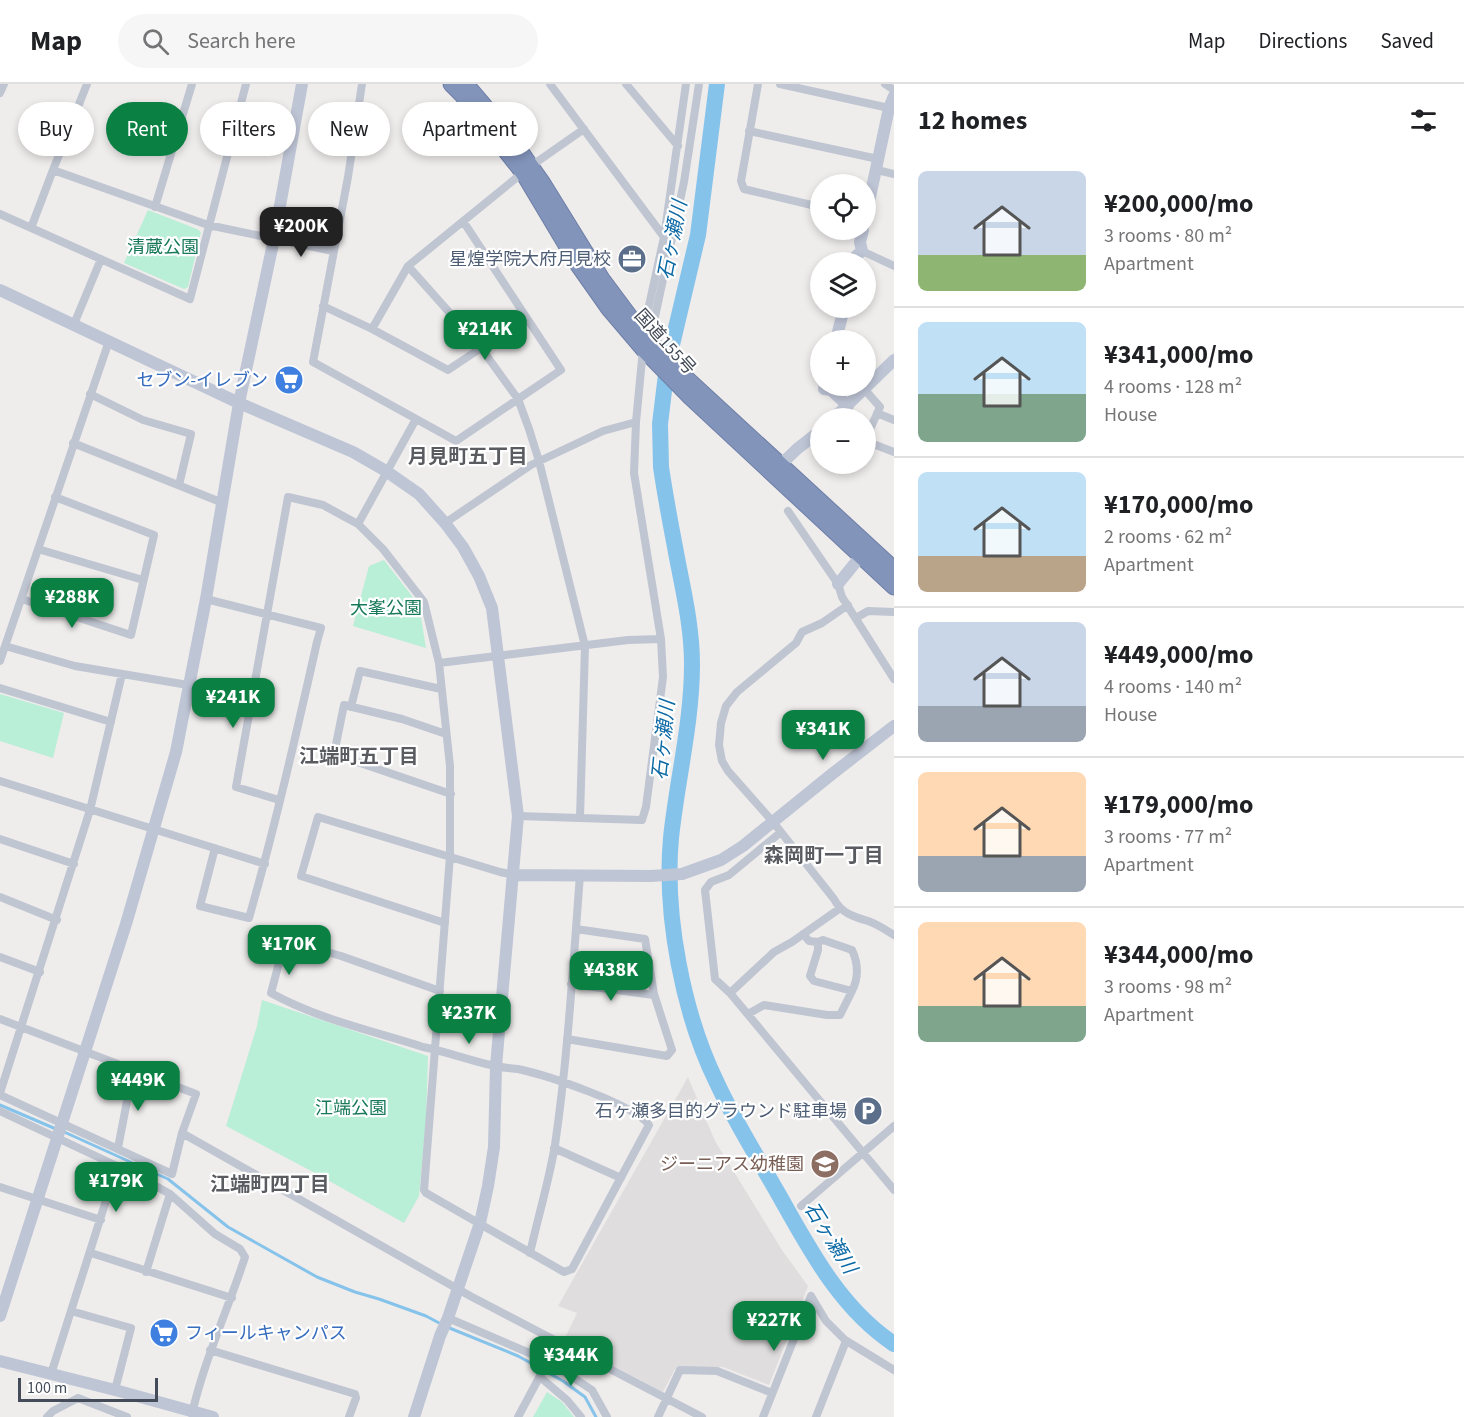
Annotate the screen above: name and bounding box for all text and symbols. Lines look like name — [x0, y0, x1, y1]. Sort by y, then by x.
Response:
search box — [118, 14, 538, 68]
text: Map — [30, 21, 82, 61]
icon: search — [139, 25, 172, 58]
text: Search here — [187, 25, 296, 57]
text: Map — [1188, 26, 1226, 56]
text: Directions — [1259, 26, 1347, 56]
text: Saved — [1380, 26, 1434, 56]
chip: Buy — [18, 102, 94, 156]
chip: Rent — [106, 102, 188, 156]
chip: Filters — [200, 102, 296, 156]
chip: New — [308, 102, 390, 156]
chip: Apartment — [402, 102, 538, 156]
text: 12 homes — [918, 102, 1027, 139]
icon: filters — [1407, 104, 1440, 137]
map controls — [810, 174, 876, 474]
button: locate — [810, 174, 876, 240]
text: ¥200,000/mo — [1104, 185, 1253, 222]
icon: home — [966, 195, 1038, 267]
water label: 石ヶ瀬川 — [652, 196, 695, 282]
pin: ¥200K — [259, 207, 343, 258]
text: ¥200K — [274, 212, 328, 240]
text: 3 rooms · 80 m² — [1104, 222, 1232, 250]
park label: 清蔵公園 — [127, 235, 199, 260]
office icon: 星煌学院大府月見校 — [616, 243, 648, 275]
place label: 星煌学院大府月見校 — [449, 247, 611, 272]
text: Apartment — [1104, 250, 1194, 278]
button: layers — [810, 252, 876, 318]
street label: 国道155号 — [629, 304, 701, 380]
pin: ¥214K — [443, 310, 527, 361]
text: ¥214K — [458, 315, 512, 343]
button: + — [810, 330, 876, 396]
text: ¥341,000/mo — [1104, 336, 1253, 373]
icon: home — [966, 346, 1038, 418]
supermarket icon: セブン-イレブン — [273, 364, 305, 396]
place label: セブン-イレブン — [136, 368, 268, 393]
text: 4 rooms · 128 m² — [1104, 373, 1242, 401]
text: House — [1104, 401, 1157, 429]
button: − — [810, 408, 876, 474]
district label: 月見町五丁目 — [408, 443, 528, 471]
text: ¥170,000/mo — [1104, 486, 1253, 523]
icon: home — [966, 496, 1038, 568]
text: 2 rooms · 62 m² — [1104, 523, 1232, 551]
text: Apartment — [1104, 551, 1194, 579]
pin: ¥288K — [30, 578, 114, 629]
text: ¥288K — [45, 583, 99, 611]
park label: 大峯公園 — [350, 596, 422, 621]
text: ¥449,000/mo — [1104, 636, 1253, 673]
icon: home — [966, 646, 1038, 718]
text: 4 rooms · 140 m² — [1104, 673, 1242, 701]
pin: ¥241K — [191, 678, 275, 729]
text: ¥241K — [206, 683, 260, 711]
water label: 石ヶ瀬川 — [646, 697, 682, 781]
text: House — [1104, 701, 1157, 729]
pin: ¥341K — [781, 710, 865, 761]
text: ¥341K — [796, 715, 850, 743]
district label: 江端町五丁目 — [299, 743, 419, 771]
text: ¥179,000/mo — [1104, 786, 1253, 823]
icon: home — [966, 796, 1038, 868]
text: 3 rooms · 77 m² — [1104, 823, 1232, 851]
district label: 森岡町一丁目 — [764, 842, 884, 870]
text: Apartment — [1104, 851, 1194, 879]
pin: ¥170K — [247, 925, 331, 976]
text: ¥170K — [262, 930, 316, 958]
text: ¥344,000/mo — [1104, 936, 1253, 973]
icon: home — [966, 946, 1038, 1018]
pin: ¥438K — [569, 951, 653, 1002]
text: ¥438K — [584, 956, 638, 984]
text: 3 rooms · 98 m² — [1104, 973, 1232, 1001]
pin: ¥237K — [427, 994, 511, 1045]
text: ¥237K — [442, 999, 496, 1027]
text: Apartment — [1104, 1001, 1194, 1029]
pin: ¥449K — [96, 1061, 180, 1112]
text: ¥449K — [111, 1066, 165, 1094]
parking icon: 石ヶ瀬多目的グラウンド駐車場 — [852, 1095, 884, 1127]
park label: 江端公園 — [315, 1096, 387, 1121]
place label: 石ヶ瀬多目的グラウンド駐車場 — [595, 1099, 847, 1124]
school or university icon: ジーニアス幼稚園 — [809, 1148, 841, 1180]
place label: ジーニアス幼稚園 — [660, 1152, 804, 1177]
pin: ¥179K — [74, 1162, 158, 1213]
text: ¥179K — [89, 1167, 143, 1195]
district label: 江端町四丁目 — [210, 1171, 330, 1199]
water label: 石ヶ瀬川 — [797, 1197, 864, 1281]
pin: ¥227K — [732, 1301, 816, 1352]
text: ¥227K — [747, 1306, 801, 1334]
supermarket icon: フィールキャンパス — [148, 1317, 180, 1349]
place label: フィールキャンパス — [185, 1321, 347, 1346]
pin: ¥344K — [529, 1336, 613, 1387]
text: ¥344K — [544, 1341, 598, 1369]
scale bar — [18, 1375, 158, 1402]
text: 100 m — [27, 1377, 67, 1399]

